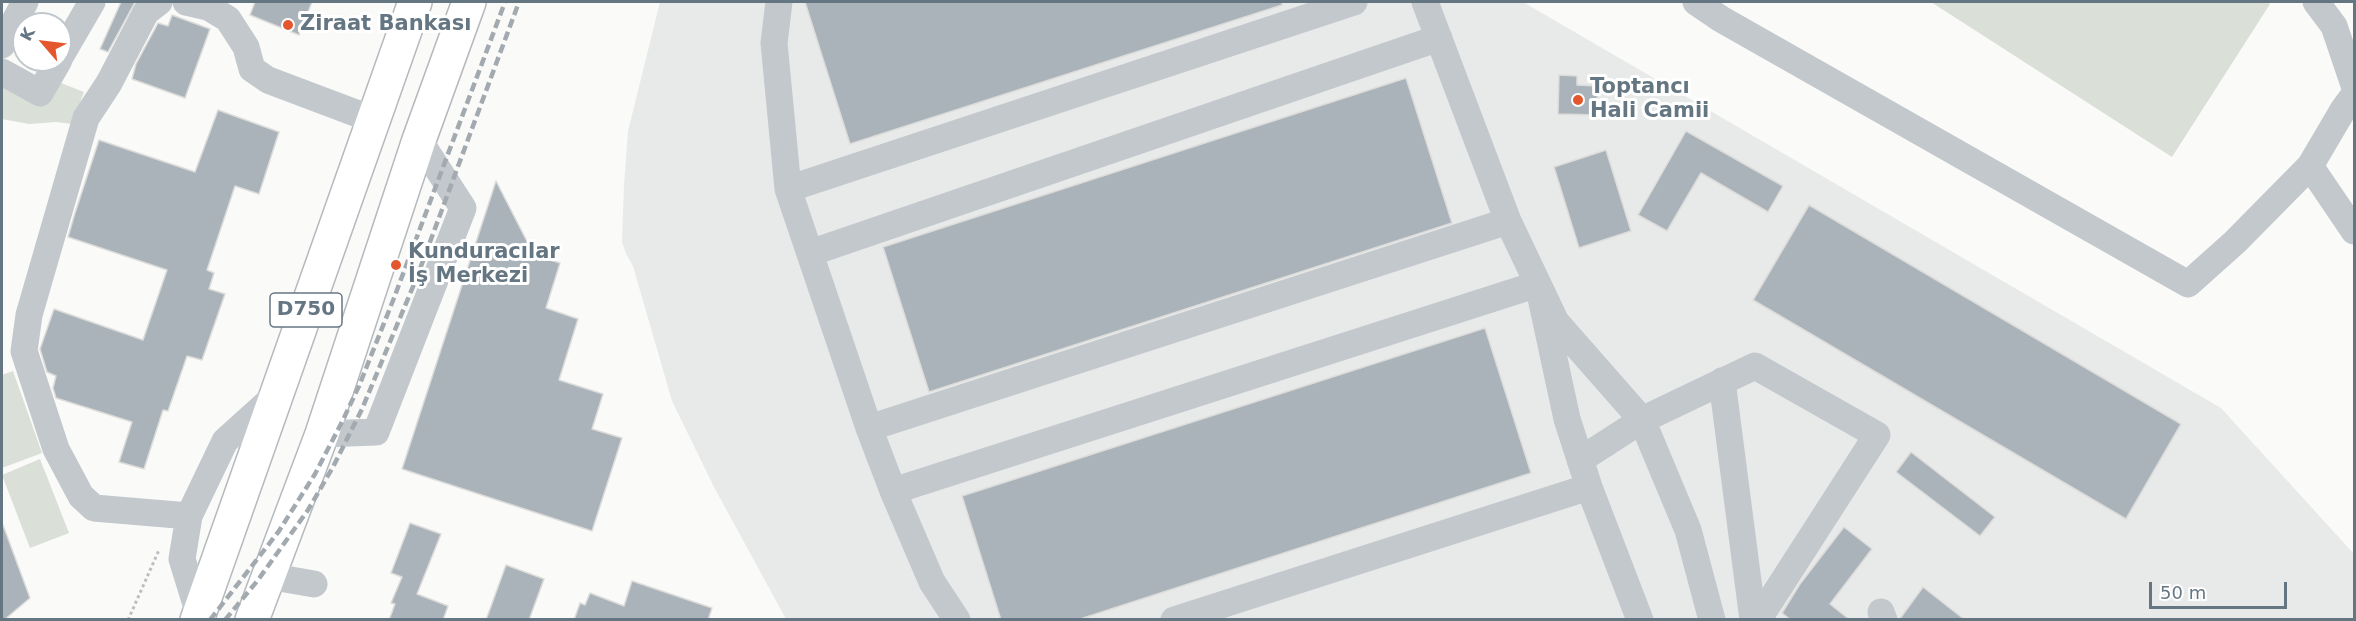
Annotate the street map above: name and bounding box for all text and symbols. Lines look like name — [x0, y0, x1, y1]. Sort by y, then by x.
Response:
north arrow — [12, 12, 72, 72]
place label: Ziraat Bankası — [300, 12, 471, 38]
marker: Ziraat Bankası — [281, 18, 295, 32]
text: K — [16, 24, 39, 44]
place label: Toptancı Hali Camii — [1590, 75, 1709, 125]
marker: Toptancı Hali Camii — [1571, 93, 1585, 107]
place label: Kunduracılar İş Merkezi — [408, 240, 560, 290]
marker: Kunduracılar İş Merkezi — [389, 258, 403, 272]
road number: D750 — [270, 293, 342, 327]
scale bar — [2152, 570, 2290, 608]
text: 50 m — [2160, 582, 2206, 603]

